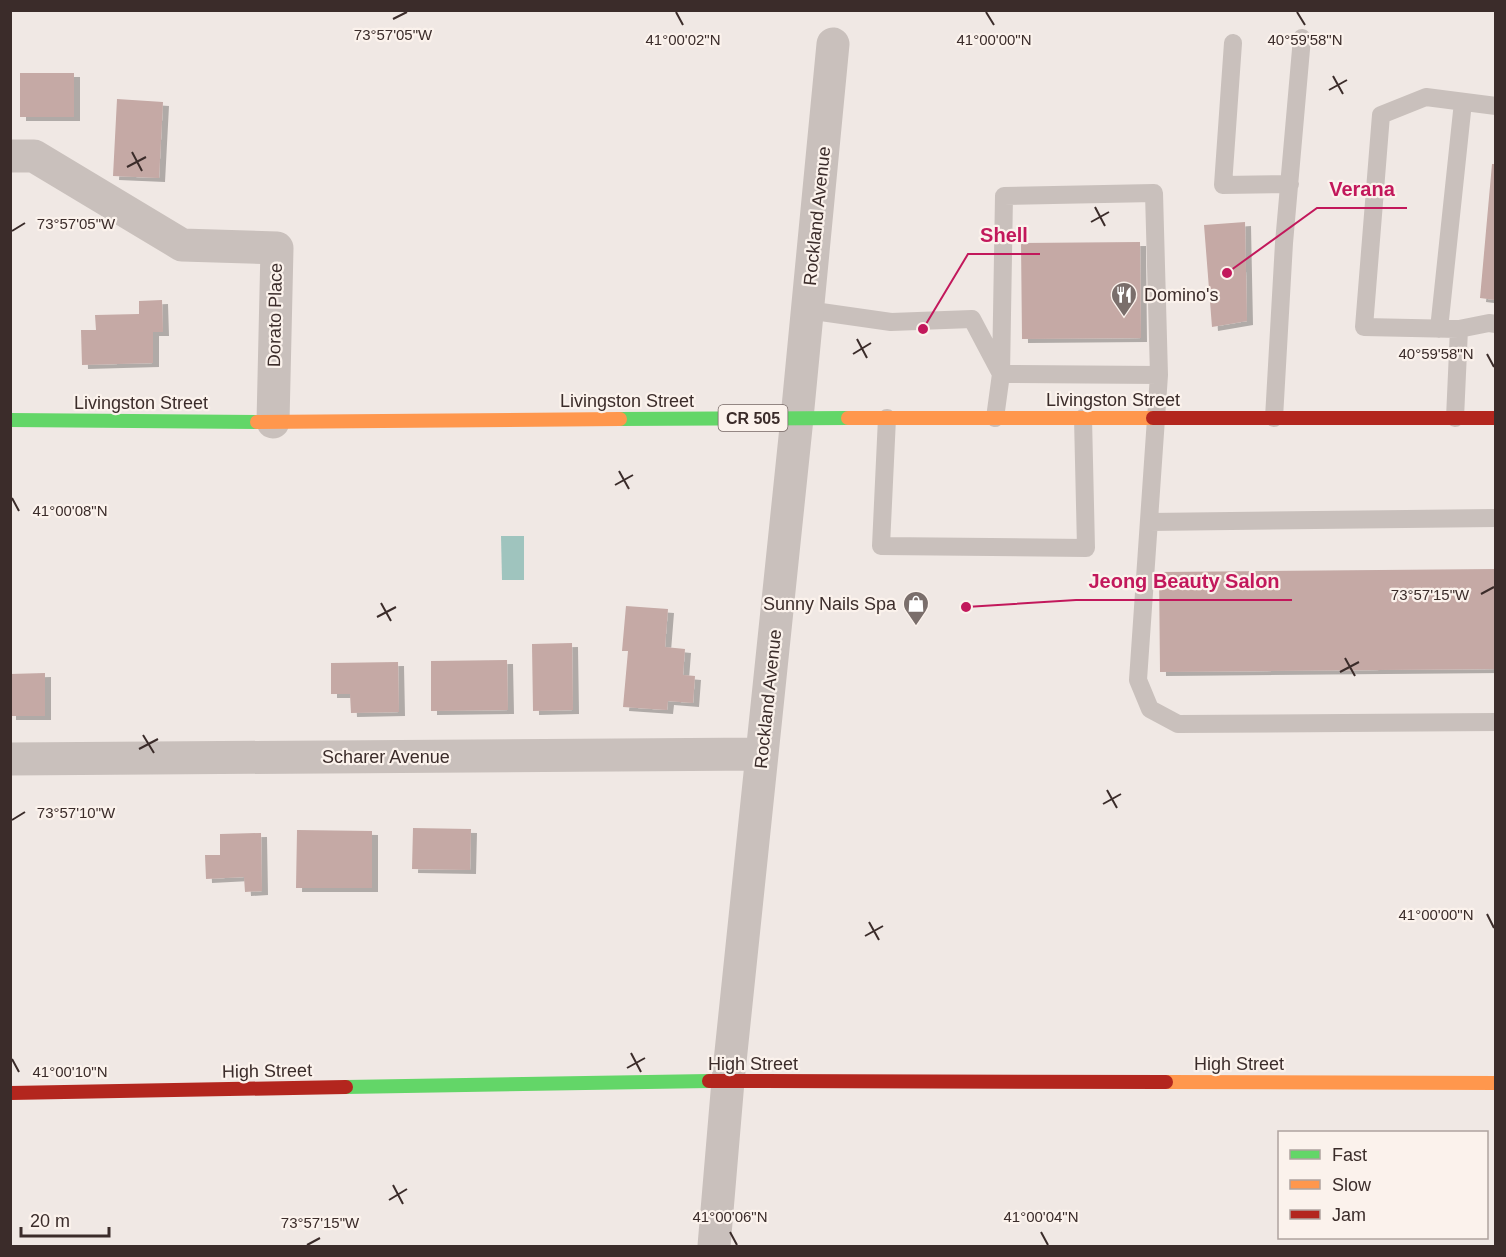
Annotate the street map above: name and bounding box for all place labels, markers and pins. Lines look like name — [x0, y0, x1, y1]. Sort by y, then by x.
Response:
callout: Verana — [1317, 170, 1407, 208]
callout: Shell — [968, 216, 1040, 254]
restaurant icon: Domino's — [1109, 280, 1139, 318]
place label: Domino's — [1144, 285, 1218, 305]
callout: Jeong Beauty Salon — [1076, 562, 1292, 600]
shop icon: Sunny Nails Spa — [901, 589, 931, 627]
place label: Sunny Nails Spa — [763, 594, 897, 614]

